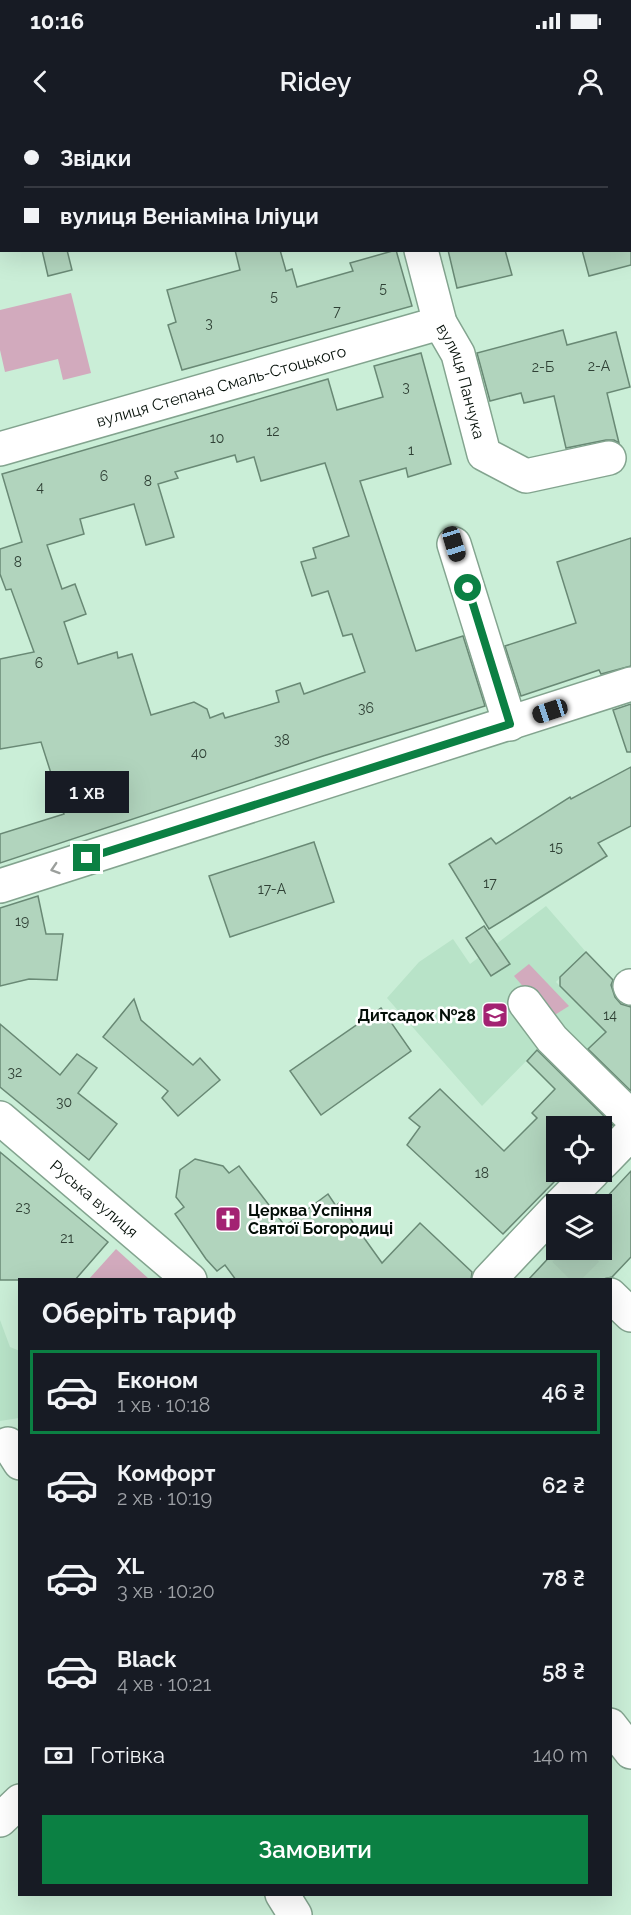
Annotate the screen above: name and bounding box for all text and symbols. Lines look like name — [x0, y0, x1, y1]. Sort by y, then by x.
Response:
text: 10:16 — [30, 8, 84, 34]
icon: back — [24, 65, 57, 98]
icon: person — [574, 65, 607, 98]
text: Ridey — [280, 66, 351, 97]
text: Звідки — [60, 145, 131, 171]
text: вулиця Веніаміна Іліуци — [60, 203, 319, 229]
house number: 5 — [379, 280, 387, 296]
house number: 5 — [270, 288, 278, 304]
house number: 7 — [333, 303, 341, 319]
house number: 3 — [205, 315, 213, 331]
street label: вулиця Панчука — [432, 320, 489, 441]
street label: вулиця Степана Смаль-Стоцького — [94, 341, 348, 431]
house number: 2-А — [588, 358, 611, 374]
house number: 2-Б — [532, 359, 554, 375]
house number: 3 — [402, 379, 410, 395]
house number: 12 — [266, 423, 280, 439]
house number: 10 — [210, 430, 224, 446]
house number: 1 — [408, 442, 414, 458]
house number: 6 — [100, 468, 108, 484]
house number: 8 — [144, 473, 152, 489]
house number: 4 — [36, 479, 44, 495]
car — [440, 524, 468, 564]
house number: 8 — [14, 554, 22, 570]
route start — [454, 574, 481, 601]
house number: 6 — [35, 655, 43, 671]
car — [530, 697, 570, 725]
house number: 36 — [358, 700, 374, 716]
house number: 38 — [274, 732, 290, 748]
house number: 40 — [191, 745, 207, 761]
callout: 1 хв — [45, 771, 129, 813]
text: 1 хв — [69, 780, 105, 804]
house number: 15 — [549, 839, 563, 855]
route end — [73, 844, 100, 871]
one-way arrow — [50, 861, 61, 874]
house number: 17 — [483, 875, 497, 891]
house number: 17-А — [258, 881, 287, 897]
house number: 19 — [15, 913, 29, 929]
school or university icon: Дитсадок №28 — [480, 1000, 510, 1030]
place label: Дитсадок №28 — [357, 1006, 476, 1025]
house number: 14 — [603, 1007, 617, 1023]
house number: 32 — [8, 1064, 22, 1080]
house number: 30 — [56, 1094, 72, 1110]
map controls — [546, 1116, 612, 1260]
button: locate — [546, 1116, 612, 1182]
street label: Руська вулиця — [46, 1156, 142, 1242]
house number: 18 — [475, 1165, 489, 1181]
button: layers — [546, 1194, 612, 1260]
house number: 23 — [16, 1199, 30, 1215]
place label: Церква Успіння Святої Богородиці — [248, 1201, 393, 1238]
church icon: Церква Успіння Святої Богородиці — [213, 1204, 243, 1234]
house number: 21 — [60, 1230, 74, 1246]
text: Оберіть тариф — [42, 1298, 236, 1329]
icon: car — [45, 1365, 99, 1419]
text: Економ — [117, 1367, 198, 1393]
text: 46 ₴ — [542, 1379, 585, 1405]
text: 1 хв · 10:18 — [117, 1393, 210, 1417]
icon: car — [45, 1458, 99, 1512]
text: Комфорт — [117, 1460, 215, 1486]
text: 62 ₴ — [542, 1472, 585, 1498]
text: 2 хв · 10:19 — [117, 1486, 212, 1510]
icon: car — [45, 1551, 99, 1605]
text: XL — [117, 1553, 144, 1579]
text: 78 ₴ — [542, 1565, 585, 1591]
text: 3 хв · 10:20 — [117, 1579, 215, 1603]
icon: car — [45, 1644, 99, 1698]
text: Black — [117, 1646, 176, 1672]
text: 58 ₴ — [542, 1658, 585, 1684]
text: 4 хв · 10:21 — [117, 1672, 211, 1696]
icon: cash — [42, 1739, 75, 1772]
text: Готівка — [90, 1742, 165, 1768]
text: 140 m — [533, 1743, 588, 1767]
button: Замовити — [42, 1815, 588, 1884]

